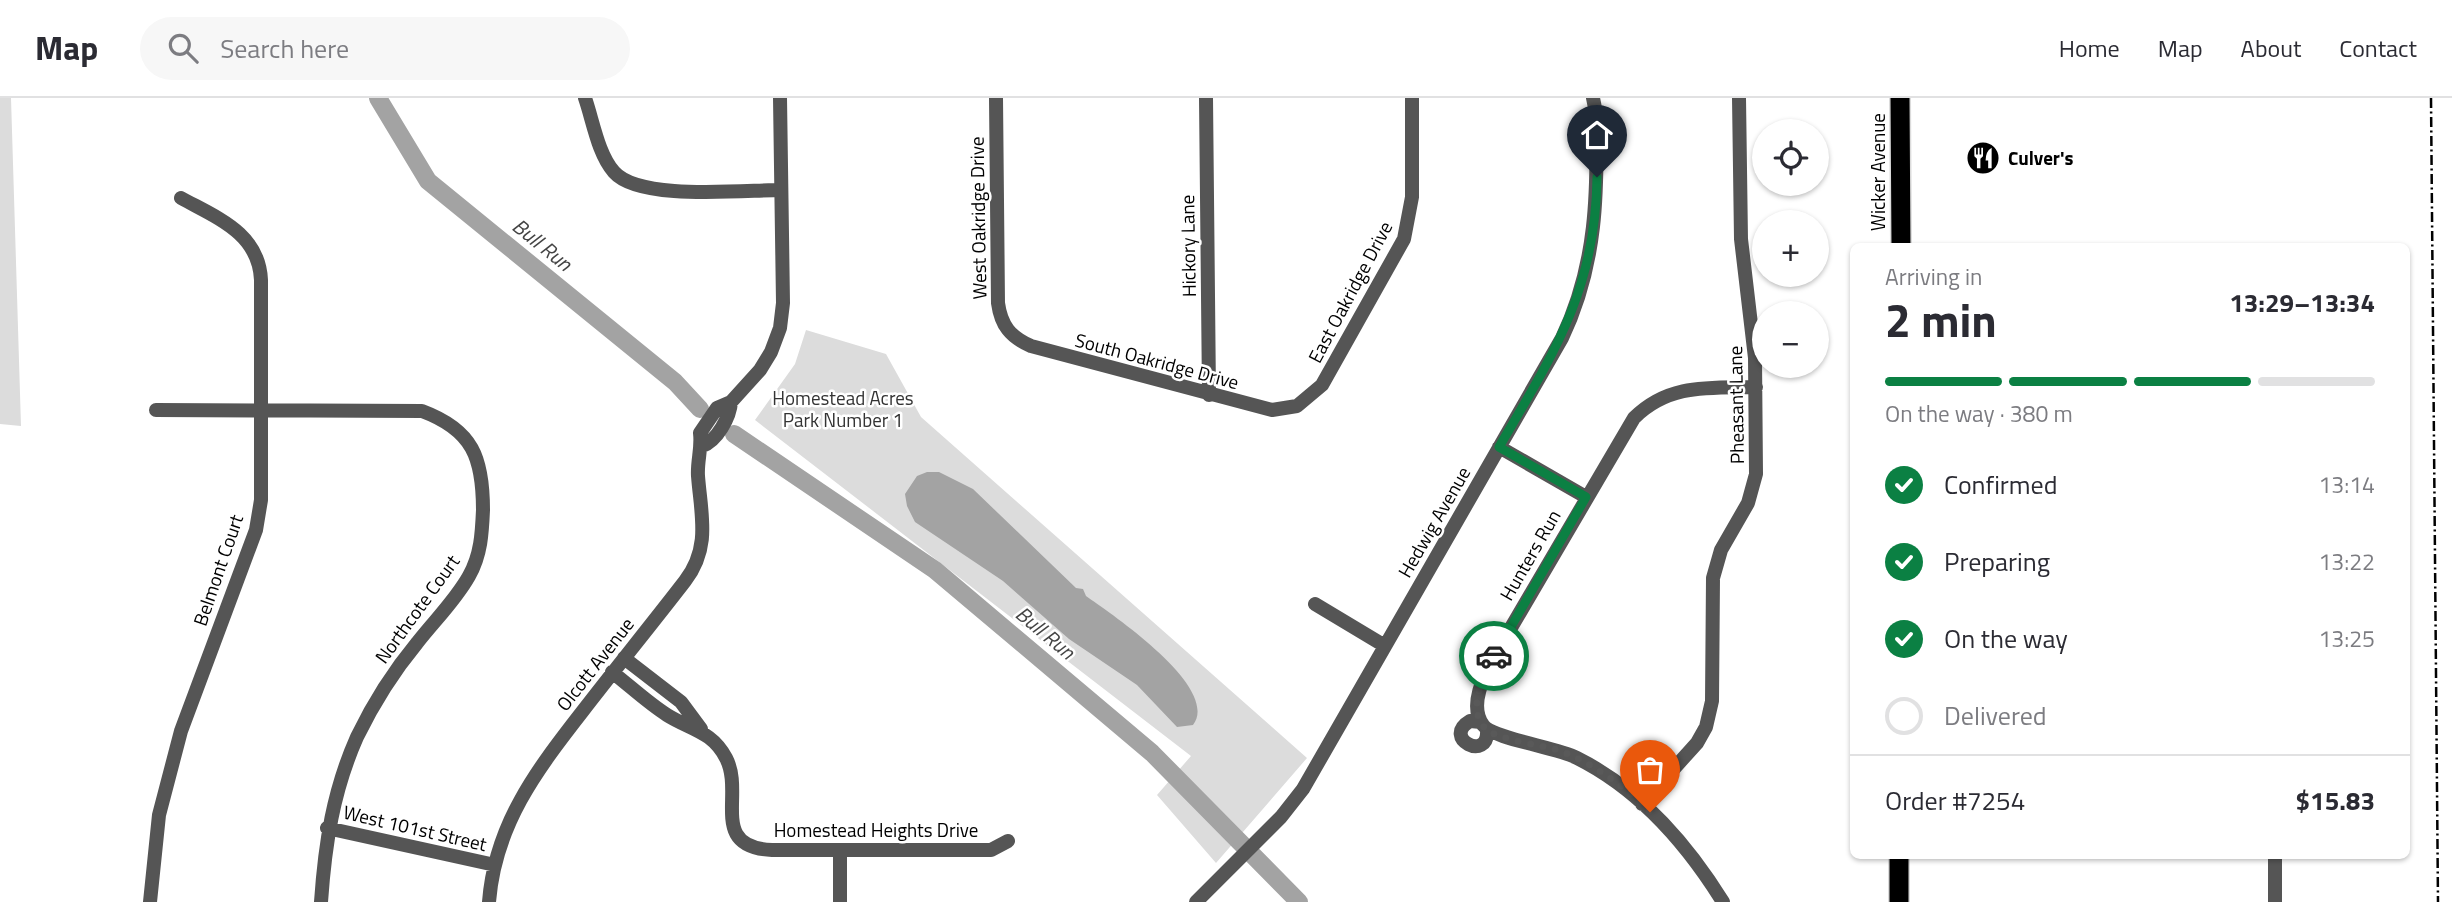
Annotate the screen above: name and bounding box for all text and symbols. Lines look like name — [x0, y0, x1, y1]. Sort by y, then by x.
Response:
search box — [140, 17, 630, 80]
text: Map — [35, 23, 98, 73]
icon: search — [164, 29, 202, 67]
text: Search here — [220, 29, 349, 68]
text: Home — [2059, 30, 2120, 66]
text: Map — [2158, 30, 2203, 66]
text: About — [2241, 30, 2301, 66]
text: Contact — [2339, 30, 2417, 66]
pin — [1567, 105, 1627, 177]
street label: Wicker Avenue — [1863, 113, 1892, 231]
icon: home — [1578, 116, 1616, 154]
map controls — [1752, 119, 1829, 378]
button: locate — [1752, 119, 1829, 196]
street label: West Oakridge Drive — [962, 136, 993, 300]
restaurant icon: Culver's — [1964, 139, 2002, 177]
place label: Culver's — [2008, 143, 2073, 172]
street label: Hickory Lane — [1172, 195, 1203, 298]
water label: Bull Run — [506, 210, 580, 279]
button: + — [1752, 210, 1829, 287]
street label: East Oakridge Drive — [1300, 216, 1399, 368]
text: Arriving in — [1885, 259, 1982, 294]
text: 13:29–13:34 — [2229, 283, 2375, 322]
text: 2 min — [1885, 285, 1997, 355]
button: − — [1752, 301, 1829, 378]
street label: South Oakridge Drive — [1072, 325, 1242, 396]
street label: Pheasant Lane — [1720, 346, 1751, 464]
park label: Homestead Acres Park Number 1 — [772, 383, 914, 434]
text: On the way · 380 m — [1885, 396, 2073, 431]
street label: Hedwig Avenue — [1390, 461, 1477, 583]
text: Confirmed — [1944, 465, 2058, 504]
icon: check — [1885, 466, 1923, 504]
text: 13:14 — [2318, 467, 2375, 502]
street label: Hunters Run — [1492, 504, 1567, 606]
street label: Belmont Court — [185, 510, 250, 629]
text: Preparing — [1944, 542, 2050, 581]
icon: check — [1885, 543, 1923, 581]
text: 13:22 — [2318, 544, 2375, 579]
street label: Northcote Court — [367, 548, 466, 669]
water label: Bull Run — [1009, 598, 1083, 667]
street label: Olcott Avenue — [549, 611, 641, 717]
text: On the way — [1944, 619, 2068, 658]
icon: check — [1885, 620, 1923, 658]
courier — [1459, 621, 1529, 691]
text: 13:25 — [2318, 621, 2375, 656]
icon: car — [1475, 637, 1513, 675]
text: Delivered — [1944, 696, 2047, 735]
pin — [1620, 740, 1680, 812]
icon: bag — [1631, 751, 1669, 789]
text: Order #7254 — [1885, 781, 2025, 820]
text: $15.83 — [2296, 781, 2375, 820]
street label: West 101st Street — [341, 797, 490, 858]
street label: Homestead Heights Drive — [774, 815, 978, 844]

